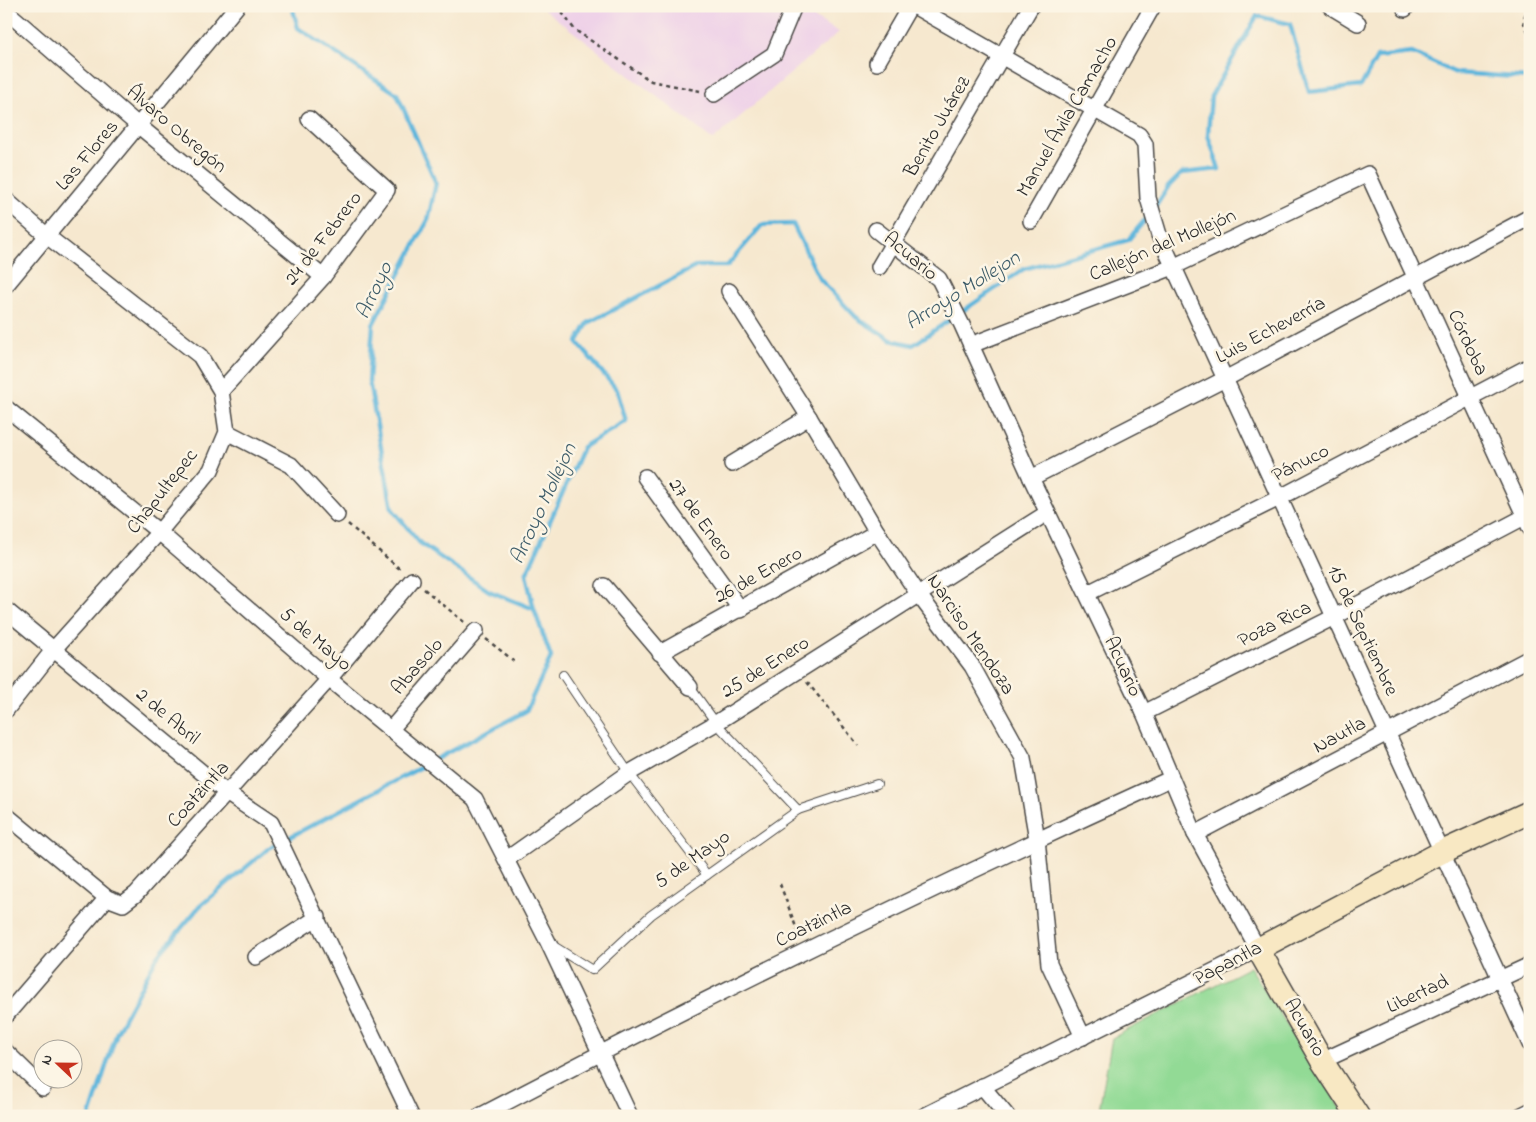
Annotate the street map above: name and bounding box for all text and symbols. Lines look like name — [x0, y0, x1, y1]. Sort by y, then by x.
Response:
street label: Manuel Ávila Camacho — [1010, 31, 1126, 203]
street label: Benito Juárez — [897, 70, 979, 184]
street label: Álvaro Obregón — [119, 79, 233, 182]
street label: Las Flores — [49, 114, 127, 198]
street label: 24 de Febrero — [278, 186, 370, 292]
street label: Callejón del Mollejón — [1085, 202, 1241, 290]
street label: Acuario — [876, 225, 944, 289]
water label: Arroyo Mollejon — [900, 243, 1027, 338]
water label: Arroyo — [349, 256, 402, 325]
street label: Luis Echeverría — [1211, 290, 1331, 372]
street label: Córdoba — [1439, 305, 1495, 381]
street label: Pánuco — [1267, 437, 1335, 491]
water label: Arroyo Mollejon — [503, 438, 585, 569]
street label: Chapultepec — [120, 443, 206, 541]
street label: 27 de Enero — [660, 473, 740, 567]
street label: 26 de Enero — [710, 540, 808, 612]
street label: 15 de Septiembre — [1319, 561, 1405, 701]
street label: Narciso Mendoza — [919, 569, 1021, 701]
street label: Poza Rica — [1233, 594, 1317, 656]
street label: 5 de Mayo — [272, 601, 358, 679]
street label: 25 de Enero — [716, 629, 816, 707]
street label: Abasolo — [385, 632, 451, 702]
street label: Acuario — [1095, 632, 1149, 702]
street label: 2 de Abril — [128, 681, 206, 753]
street label: Nautla — [1308, 710, 1372, 762]
street label: Coatzintla — [161, 755, 237, 835]
street label: 5 de Mayo — [649, 823, 737, 897]
street label: Coatzintla — [771, 894, 857, 956]
street label: Papantla — [1189, 934, 1267, 994]
street label: Libertad — [1382, 968, 1454, 1022]
street label: Acuario — [1276, 993, 1332, 1063]
north arrow — [32, 1040, 82, 1090]
text: N — [36, 1051, 59, 1068]

